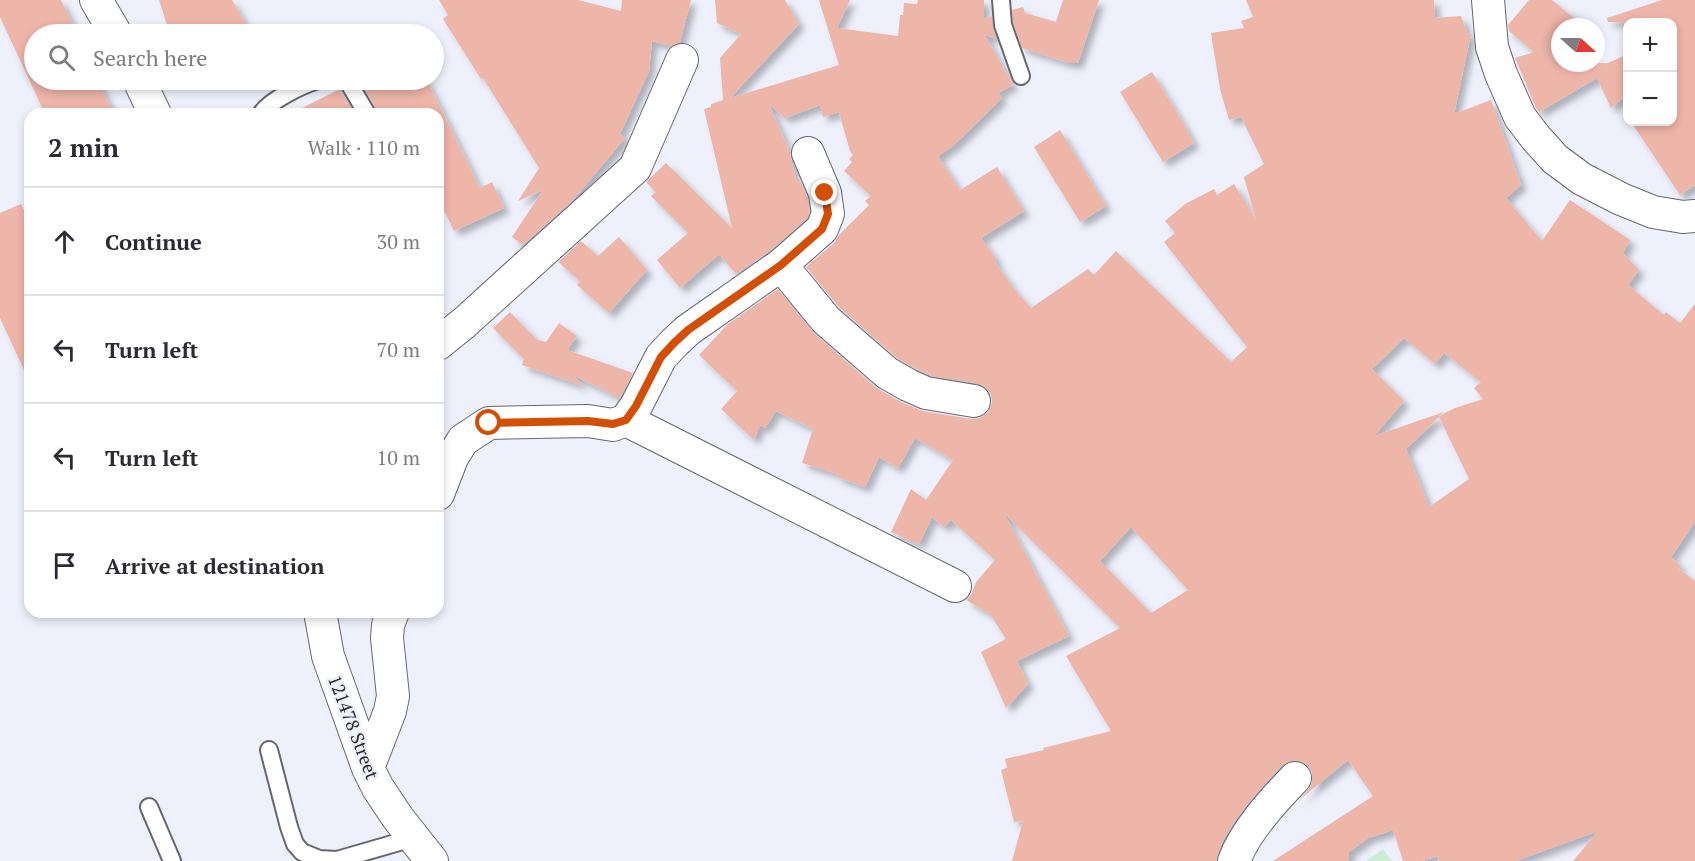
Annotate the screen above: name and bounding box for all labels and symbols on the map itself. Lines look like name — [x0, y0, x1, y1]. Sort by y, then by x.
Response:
north arrow — [1551, 18, 1605, 72]
route end — [811, 179, 837, 205]
route start — [475, 409, 501, 435]
street label: 121478 Street — [323, 671, 385, 783]

